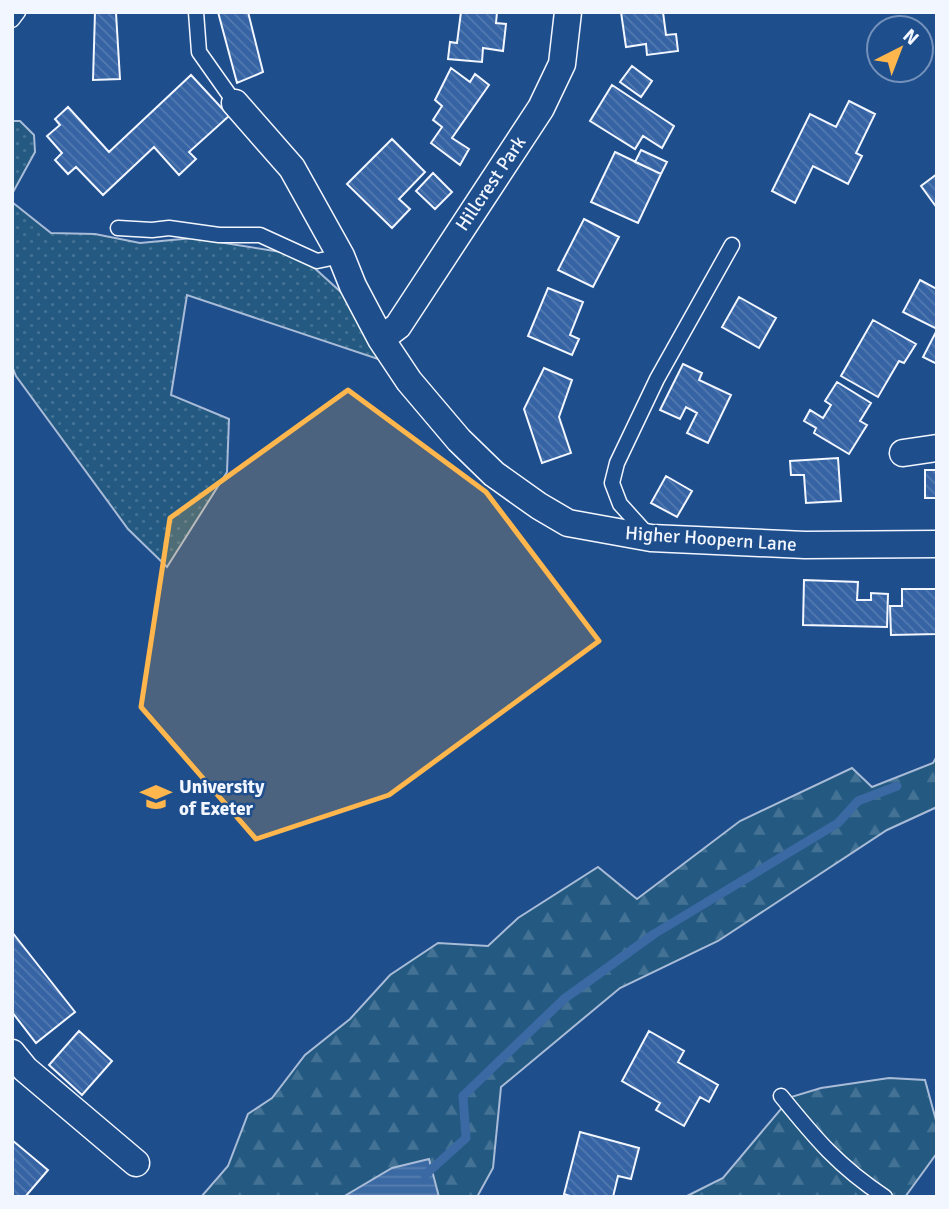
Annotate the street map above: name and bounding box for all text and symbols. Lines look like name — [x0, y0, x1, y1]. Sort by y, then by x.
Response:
north arrow — [865, 14, 935, 84]
text: N — [898, 24, 924, 50]
street label: Hillcrest Park — [450, 131, 532, 236]
street label: Higher Hoopern Lane — [624, 521, 798, 557]
place label: University of Exeter — [179, 775, 265, 821]
school or university icon: University of Exeter — [139, 780, 173, 814]

